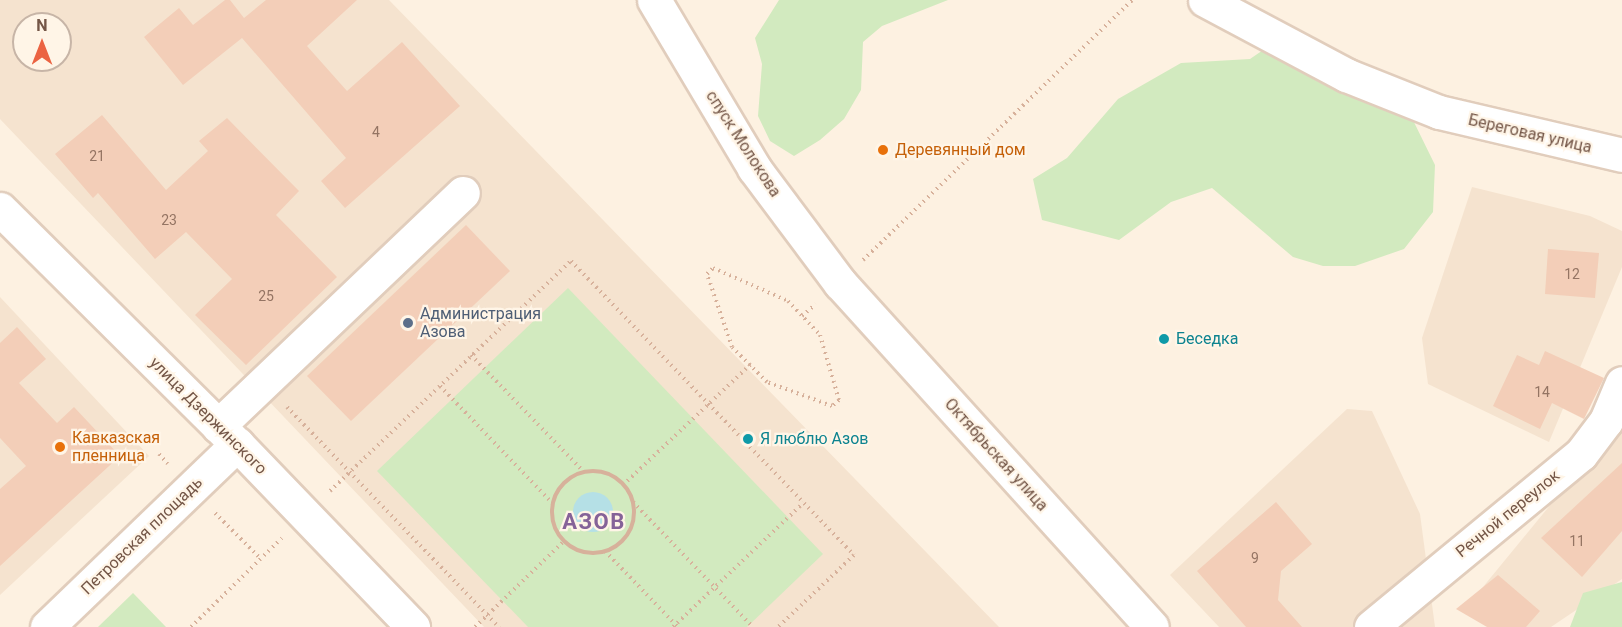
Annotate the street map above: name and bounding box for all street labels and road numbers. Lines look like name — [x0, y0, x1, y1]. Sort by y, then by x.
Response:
street label: спуск Молокова — [701, 87, 785, 201]
street label: Береговая улица — [1466, 110, 1594, 158]
street label: улица Дзержинского — [145, 353, 271, 479]
street label: Октябрьская улица — [940, 395, 1052, 515]
street label: Речной переулок — [1452, 466, 1564, 562]
street label: Петровская площадь — [77, 473, 207, 599]

